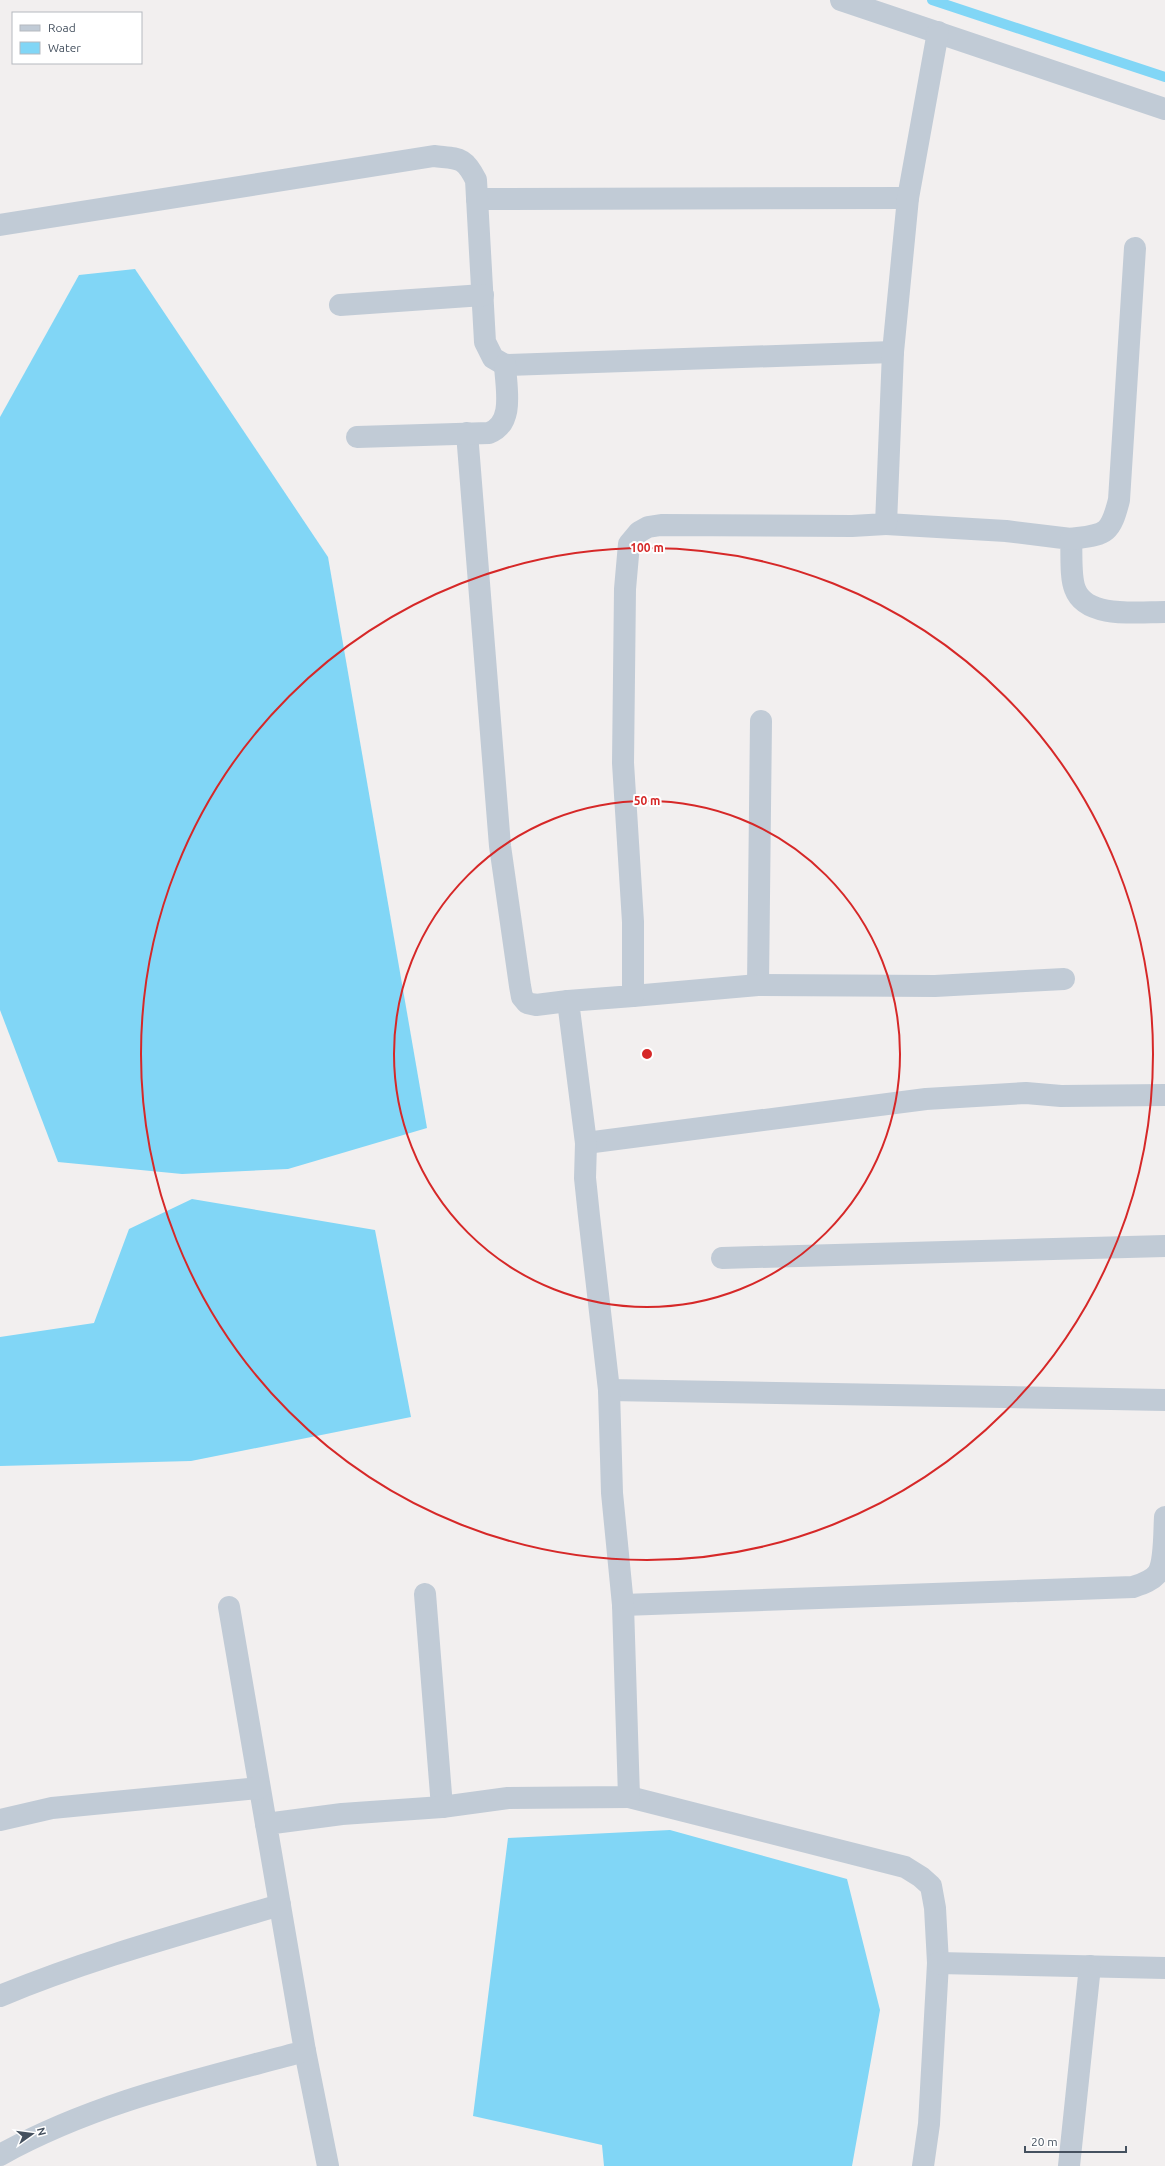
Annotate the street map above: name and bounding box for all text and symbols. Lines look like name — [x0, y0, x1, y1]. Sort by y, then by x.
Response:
legend — [12, 12, 142, 64]
text: Road — [48, 21, 76, 34]
text: Water — [48, 41, 81, 54]
text: 100 m — [630, 541, 664, 554]
text: 50 m — [634, 794, 660, 807]
centre of rings — [640, 1047, 654, 1061]
north arrow — [12, 2114, 52, 2154]
text: N — [35, 2126, 49, 2137]
scale bar — [1025, 2128, 1126, 2154]
text: 20 m — [1031, 2135, 1058, 2148]

